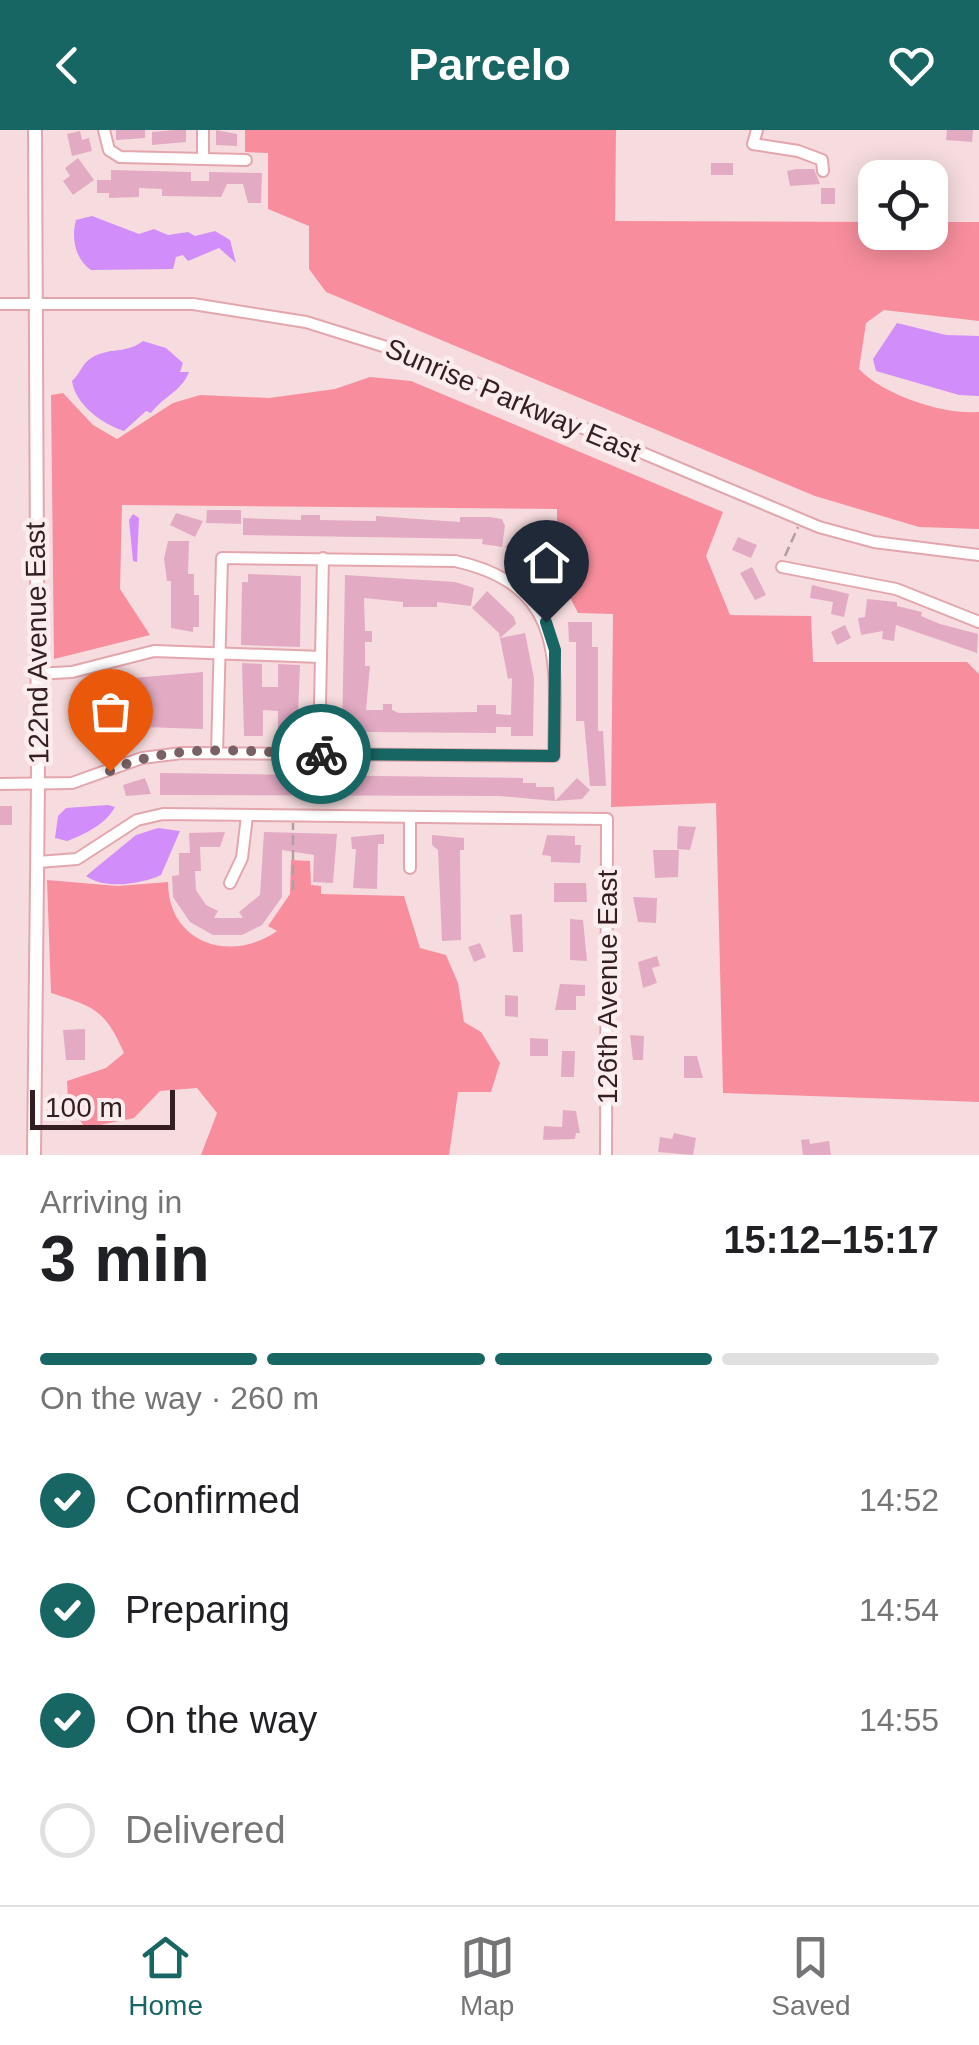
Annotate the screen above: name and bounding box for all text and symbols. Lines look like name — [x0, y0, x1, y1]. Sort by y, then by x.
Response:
icon: back — [40, 38, 95, 93]
icon: heart — [884, 38, 939, 93]
text: Parcelo — [408, 39, 571, 90]
map controls — [858, 160, 948, 250]
button: locate — [858, 160, 948, 250]
street label: Sunrise Parkway East — [381, 332, 645, 468]
pin — [504, 520, 589, 623]
street label: 122nd Avenue East — [19, 521, 55, 764]
icon: home — [519, 535, 574, 590]
pin — [68, 669, 153, 772]
icon: bag — [83, 684, 138, 739]
courier — [271, 704, 371, 804]
icon: bike — [294, 727, 349, 782]
street label: 126th Avenue East — [592, 870, 623, 1104]
scale bar — [30, 1085, 175, 1130]
text: 100 m — [45, 1092, 123, 1123]
text: Arriving in — [40, 1184, 182, 1220]
text: 15:12–15:17 — [723, 1219, 939, 1261]
text: 3 min — [40, 1222, 210, 1295]
text: On the way · 260 m — [40, 1380, 319, 1416]
icon: check — [40, 1473, 95, 1528]
text: Confirmed — [125, 1479, 300, 1521]
text: 14:52 — [859, 1482, 939, 1518]
icon: check — [40, 1583, 95, 1638]
text: Preparing — [125, 1589, 290, 1631]
text: 14:54 — [859, 1592, 939, 1628]
icon: check — [40, 1693, 95, 1748]
text: On the way — [125, 1699, 317, 1741]
text: 14:55 — [859, 1702, 939, 1738]
text: Delivered — [125, 1809, 286, 1851]
tab: Home — [128, 1930, 203, 2022]
tab: Map — [460, 1930, 515, 2022]
tab: Saved — [771, 1930, 851, 2022]

